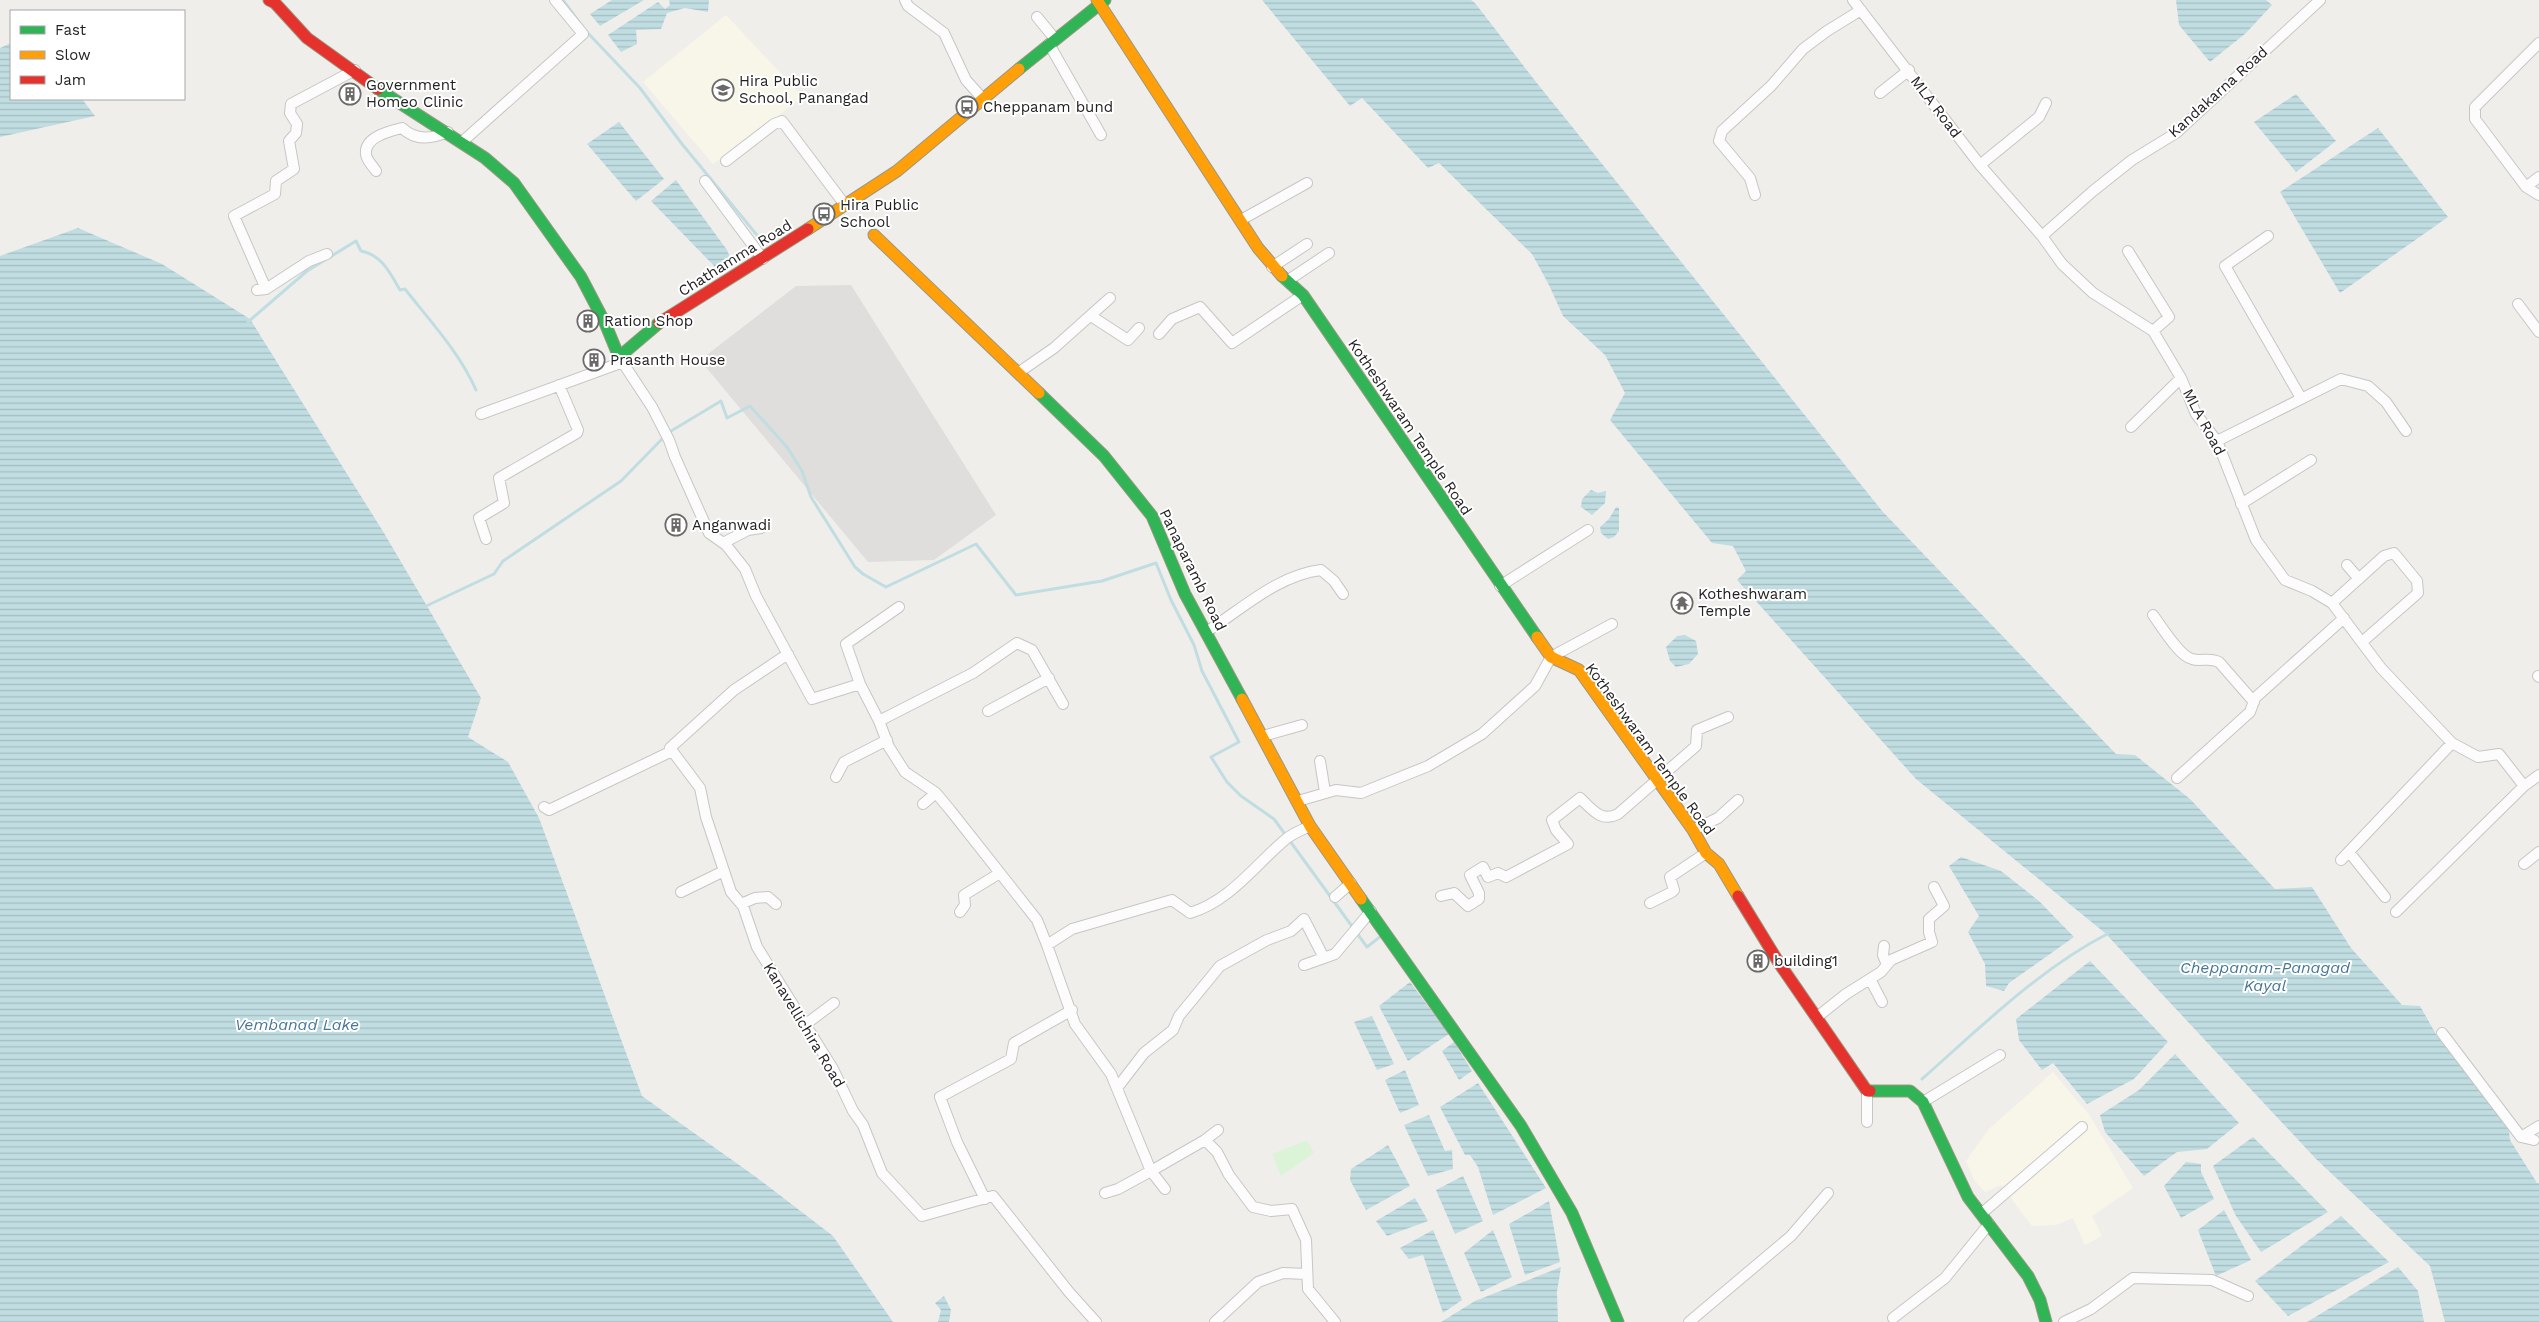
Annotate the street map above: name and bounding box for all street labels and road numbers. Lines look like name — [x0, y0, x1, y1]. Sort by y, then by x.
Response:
street label: Kandakarna Road — [2165, 43, 2271, 141]
street label: MLA Road — [1907, 73, 1965, 141]
street label: Chathamma Road — [675, 216, 795, 300]
street label: Kotheshwaram Temple Road — [1344, 336, 1476, 518]
street label: MLA Road — [2179, 386, 2229, 458]
street label: Panaparamb Road — [1156, 506, 1230, 634]
street label: Kotheshwaram Temple Road — [1581, 659, 1719, 839]
street label: Kanavellichira Road — [760, 959, 848, 1091]

